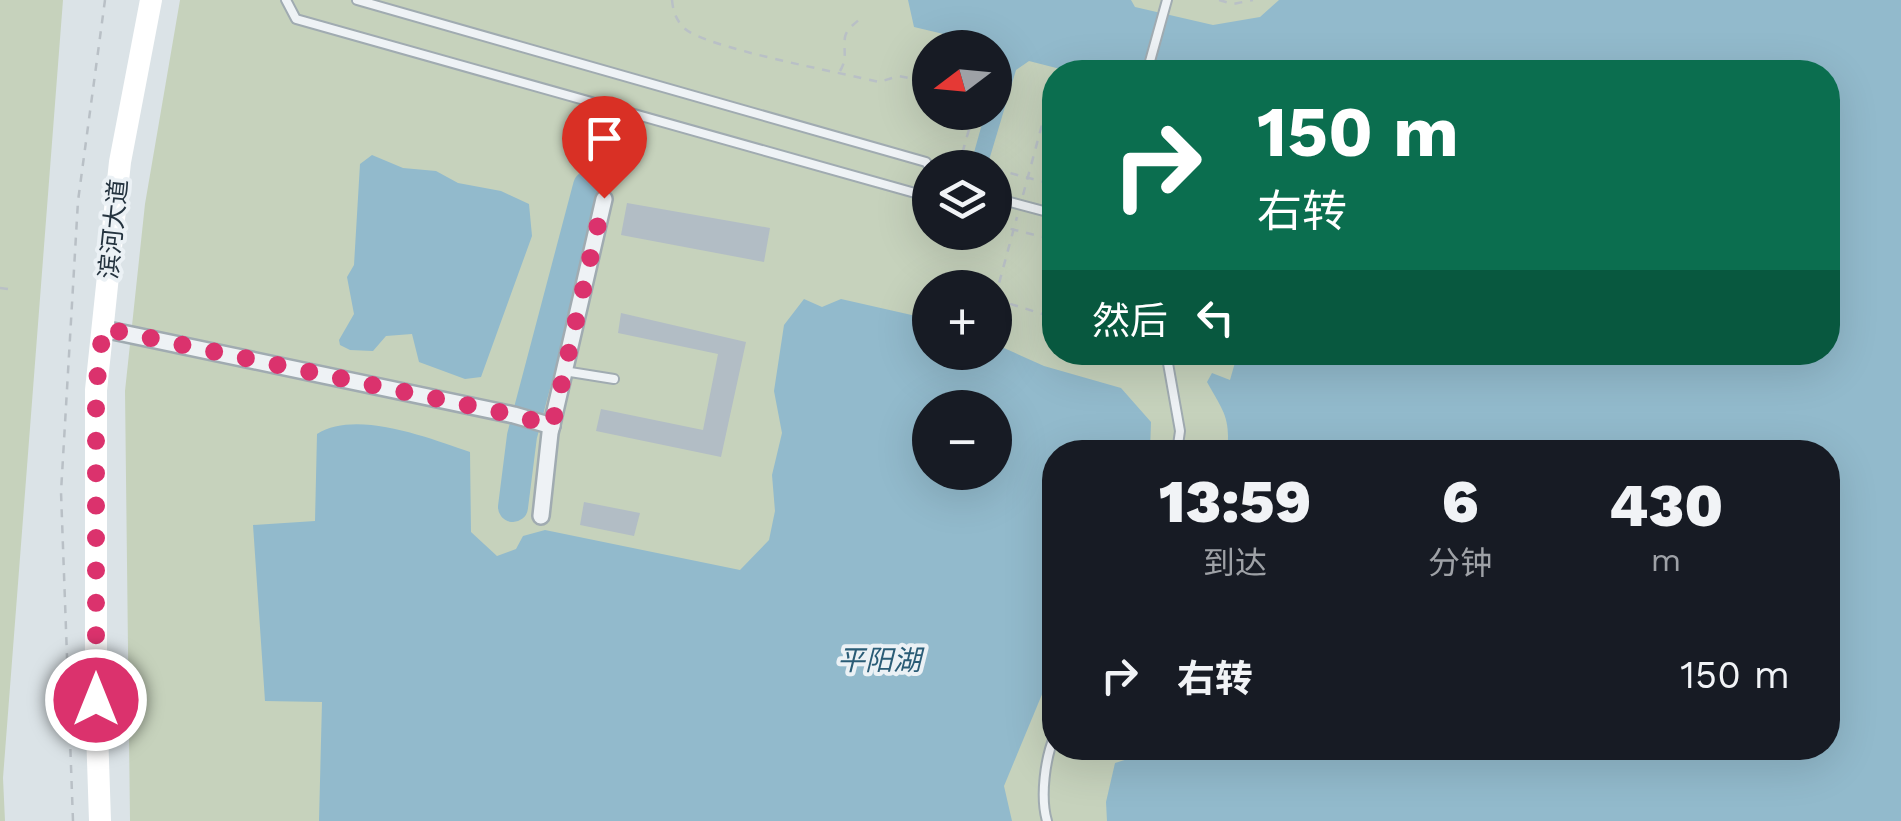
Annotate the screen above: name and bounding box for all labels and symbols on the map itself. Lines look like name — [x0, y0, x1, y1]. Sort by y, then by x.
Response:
north arrow — [912, 30, 1012, 130]
pin — [562, 96, 647, 199]
street label: 滨河大道 — [94, 178, 133, 280]
water label: 平阳湖 — [837, 644, 925, 677]
position arrow — [44, 648, 148, 752]

